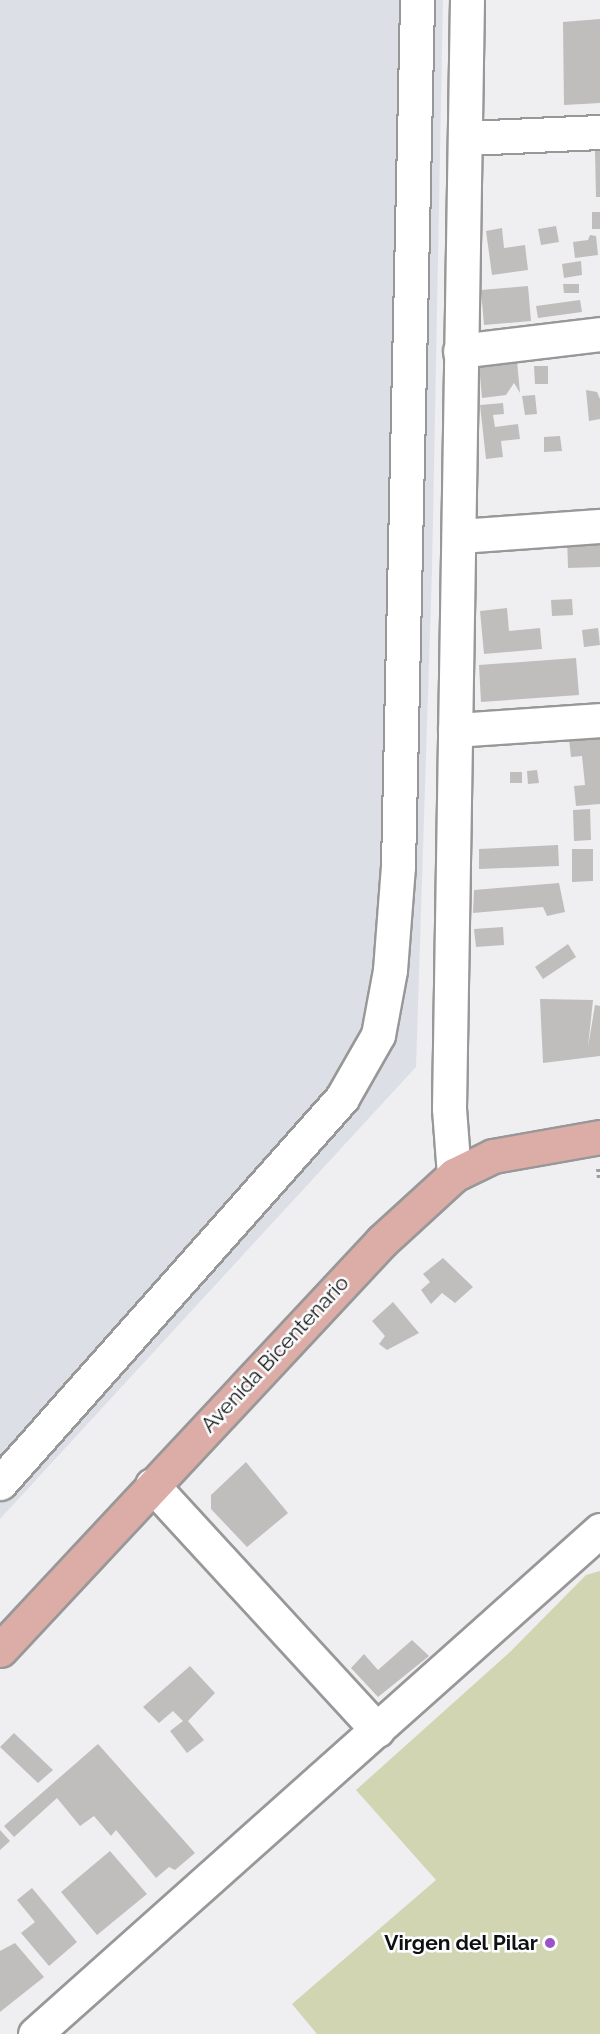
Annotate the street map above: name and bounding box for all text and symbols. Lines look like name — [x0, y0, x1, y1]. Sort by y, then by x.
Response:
street label: Avenida Bicentenario — [196, 1270, 354, 1438]
place label: Virgen del Pilar — [384, 1930, 538, 1956]
marker: Virgen del Pilar — [543, 1936, 557, 1950]

